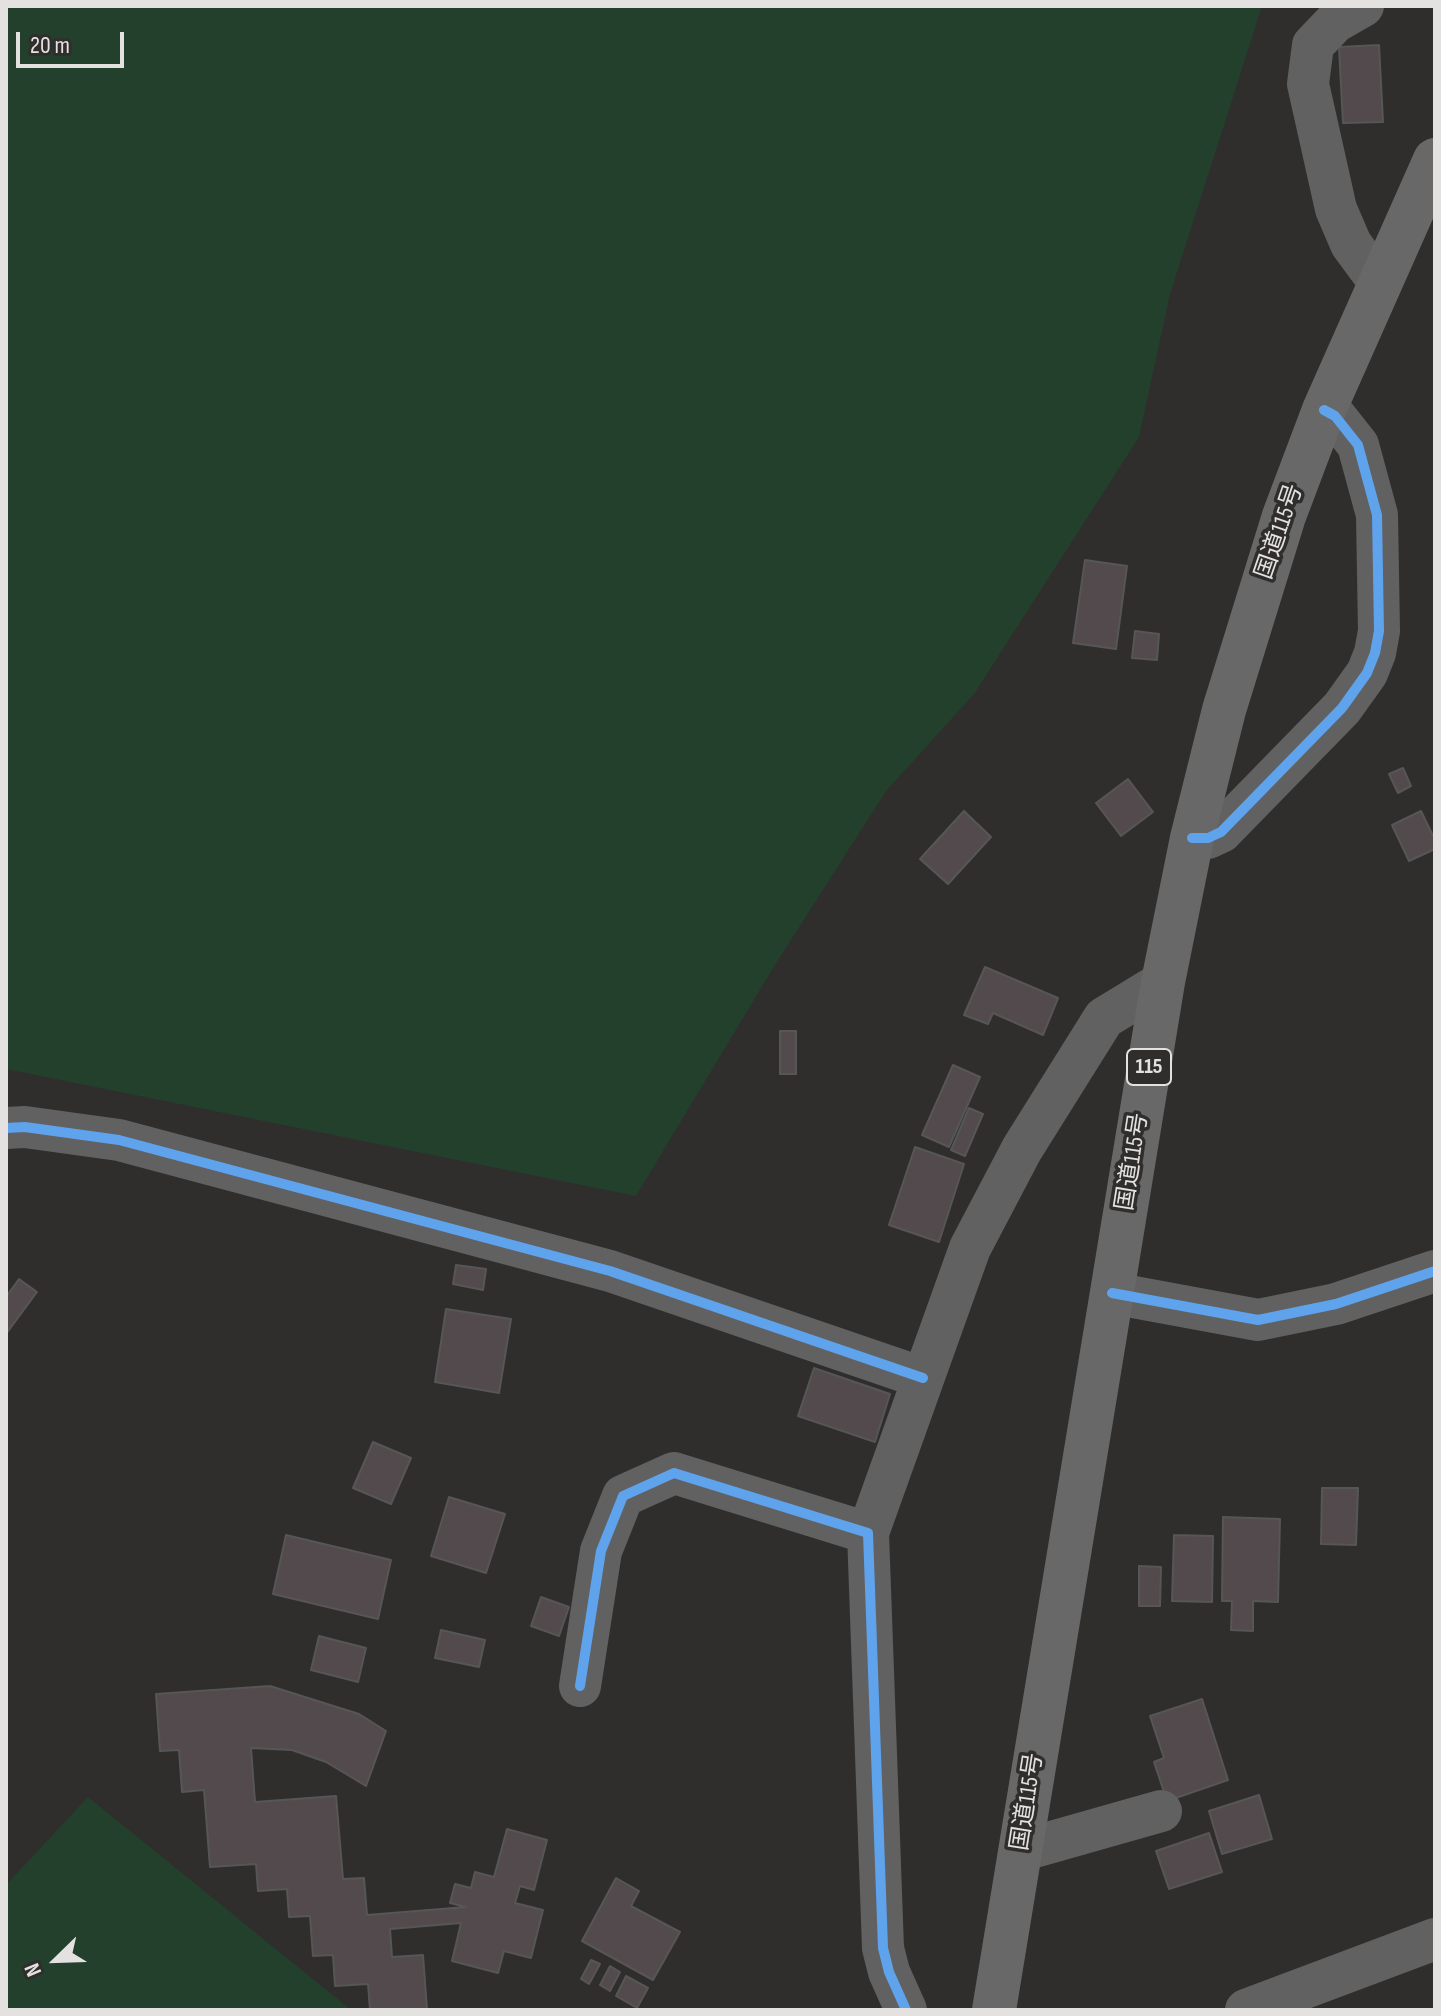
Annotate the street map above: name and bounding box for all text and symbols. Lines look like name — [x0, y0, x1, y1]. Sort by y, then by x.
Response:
scale bar — [20, 16, 128, 66]
text: 20 m — [30, 31, 70, 60]
street label: 国道115号 — [1250, 481, 1310, 583]
road number: 115 — [1127, 1049, 1171, 1085]
street label: 国道115号 — [1111, 1111, 1155, 1213]
street label: 国道115号 — [1006, 1751, 1050, 1853]
north arrow — [16, 1920, 96, 2000]
text: N — [19, 1959, 48, 1980]

